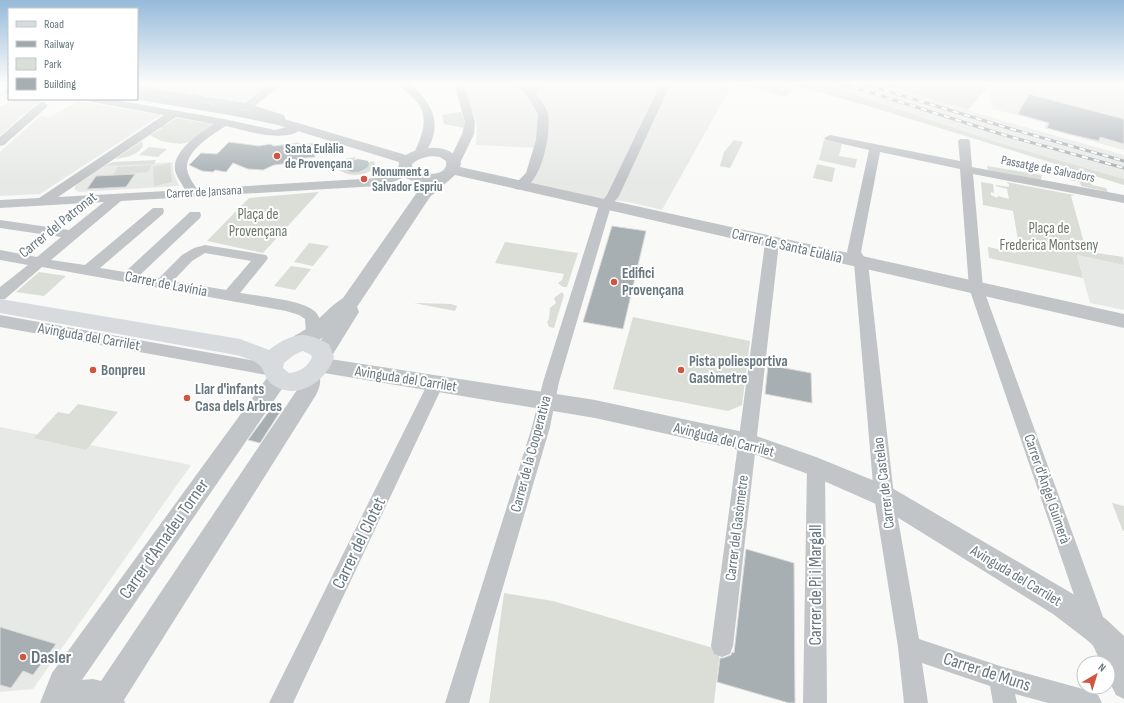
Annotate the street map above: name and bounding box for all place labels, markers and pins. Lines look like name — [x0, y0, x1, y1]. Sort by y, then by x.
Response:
place label: Santa Eulàlia de Provençana — [285, 141, 352, 172]
marker: Santa Eulàlia de Provençana — [272, 151, 282, 161]
place label: Monument a Salvador Espriu — [372, 164, 443, 195]
marker: Monument a Salvador Espriu — [359, 174, 369, 184]
place label: Edifici Provençana — [622, 264, 684, 300]
marker: Edifici Provençana — [609, 277, 619, 287]
place label: Pista poliesportiva Gasòmetre — [689, 352, 788, 388]
place label: Bonpreu — [101, 361, 145, 380]
marker: Bonpreu — [88, 365, 98, 375]
marker: Pista poliesportiva Gasòmetre — [676, 365, 686, 375]
place label: Llar d'infants Casa dels Arbres — [195, 380, 282, 416]
marker: Llar d'infants Casa dels Arbres — [182, 393, 192, 403]
place label: Dasler — [31, 647, 72, 668]
marker: Dasler — [18, 652, 28, 662]

